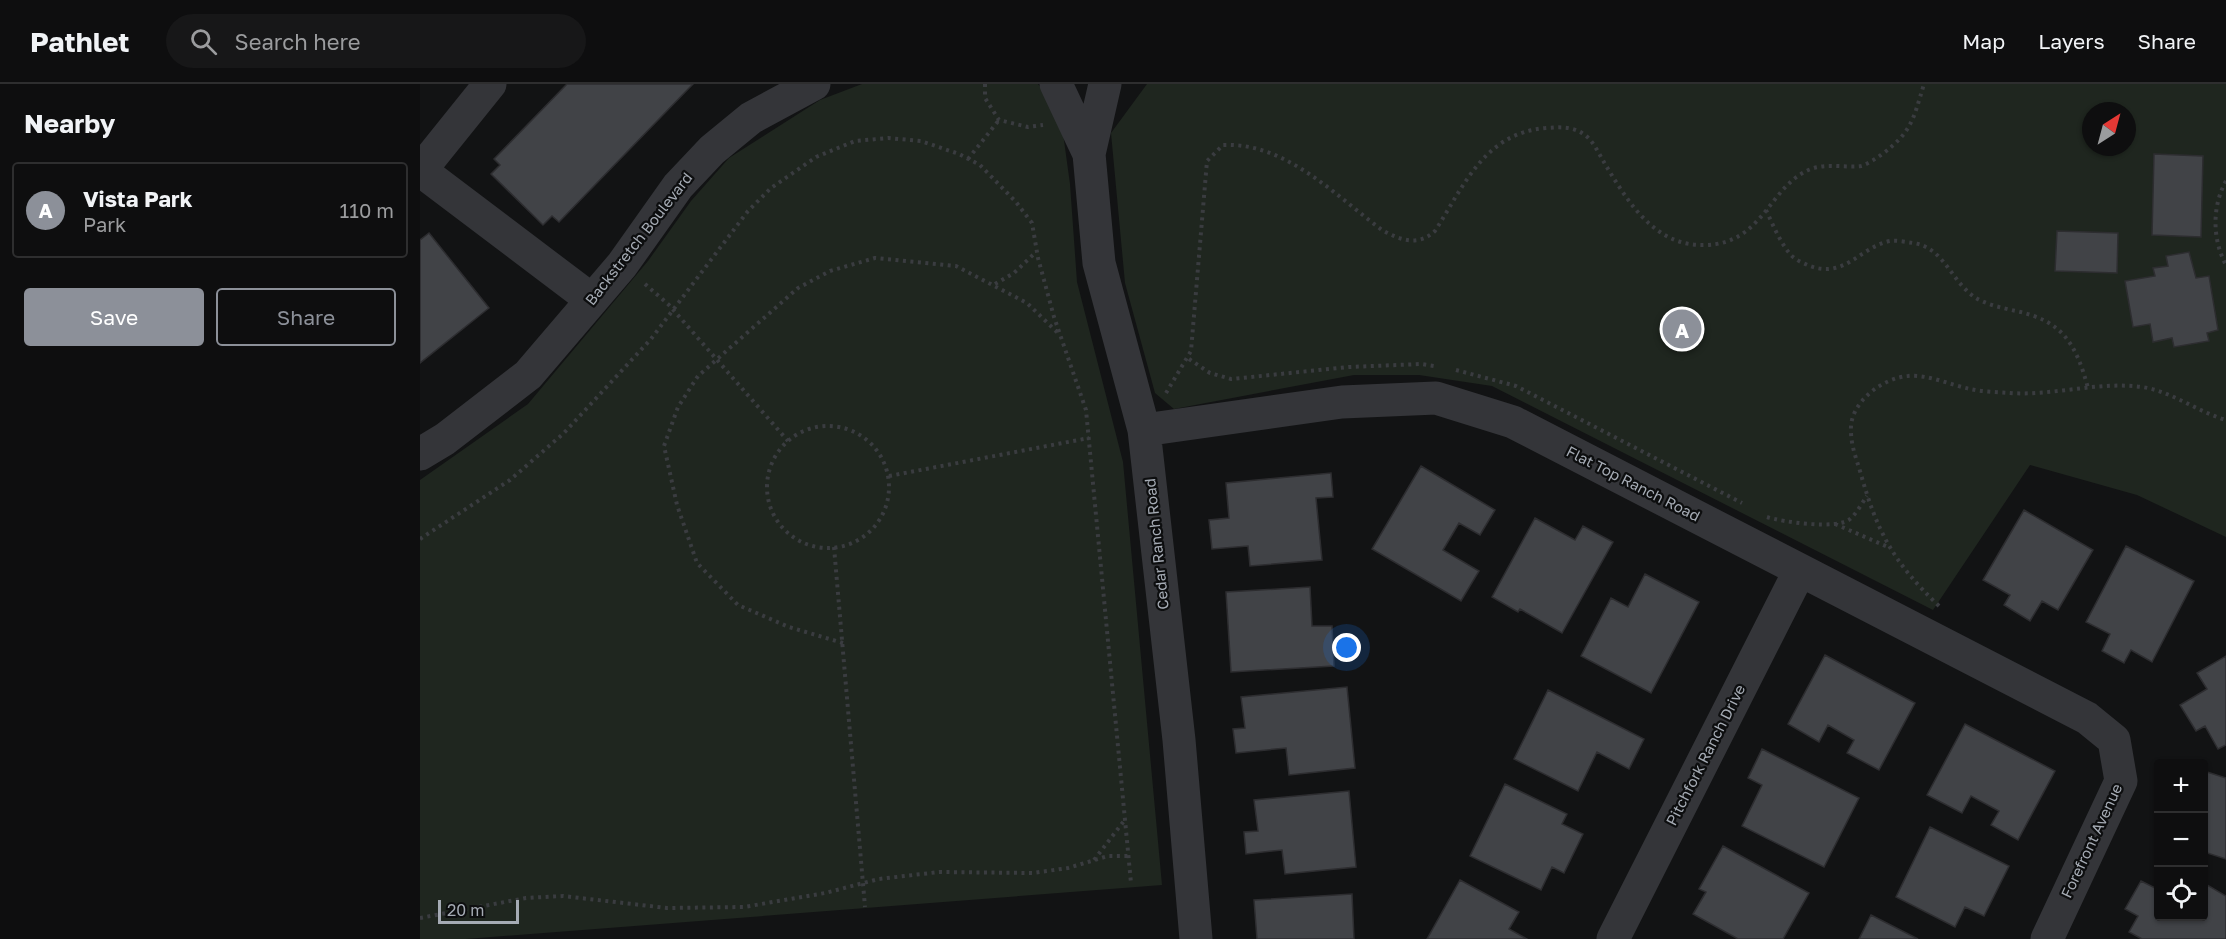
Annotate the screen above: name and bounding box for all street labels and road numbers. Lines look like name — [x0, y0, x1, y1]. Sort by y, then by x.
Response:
street label: Backstretch Boulevard — [581, 169, 696, 308]
street label: Flat Top Ranch Road — [1564, 442, 1703, 525]
street label: Cedar Ranch Road — [1140, 478, 1172, 611]
street label: Pitchfork Ranch Drive — [1662, 681, 1749, 828]
street label: Forefront Avenue — [2057, 780, 2126, 901]

